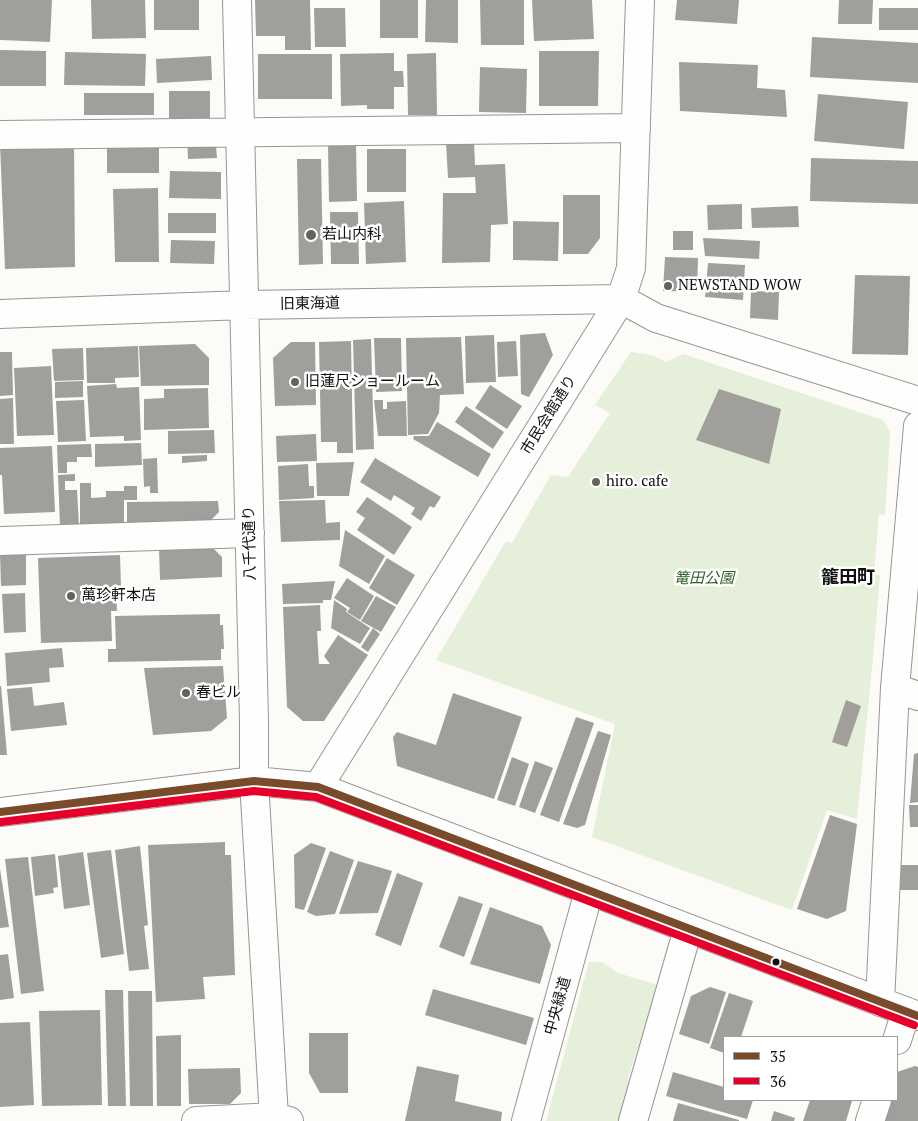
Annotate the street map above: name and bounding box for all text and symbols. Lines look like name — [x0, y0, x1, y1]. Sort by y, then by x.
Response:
place label: 若山内科 — [322, 226, 382, 244]
marker: 若山内科 — [304, 228, 318, 242]
place label: NEWSTAND WOW — [678, 277, 801, 295]
marker: NEWSTAND WOW — [662, 280, 674, 292]
street label: 旧東海道 — [280, 294, 340, 314]
street label: 市民会館通り — [518, 372, 580, 458]
place label: 旧蓮尺ショールーム — [305, 373, 440, 391]
marker: 旧蓮尺ショールーム — [289, 376, 301, 388]
place label: hiro. cafe — [606, 473, 668, 491]
marker: hiro. cafe — [590, 476, 602, 488]
street label: 八千代通り — [240, 505, 260, 581]
district label: 籠田町 — [821, 567, 875, 589]
park label: 篭田公園 — [674, 570, 734, 588]
place label: 萬珍軒本店 — [81, 587, 156, 605]
marker: 萬珍軒本店 — [65, 590, 77, 602]
place label: 春ビル — [196, 684, 241, 702]
marker: 春ビル — [180, 687, 192, 699]
unlabelled marker — [771, 957, 781, 967]
street label: 中央緑道 — [541, 975, 575, 1037]
legend — [723, 1036, 898, 1101]
text: 35 — [770, 1046, 786, 1066]
text: 36 — [770, 1071, 786, 1091]

